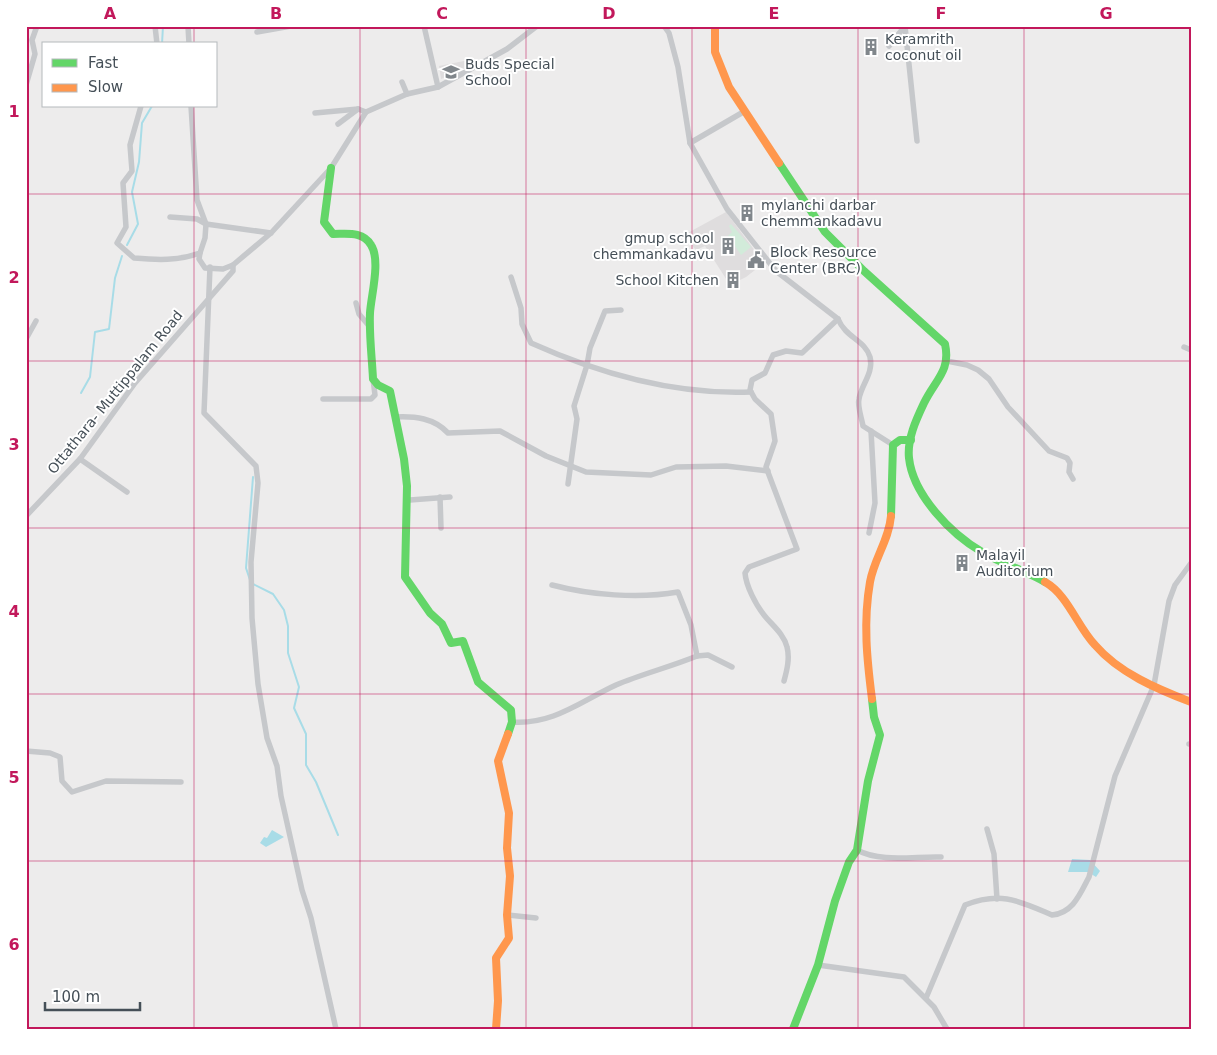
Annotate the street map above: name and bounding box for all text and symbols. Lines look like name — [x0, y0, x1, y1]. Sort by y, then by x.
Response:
text: A — [104, 4, 117, 23]
text: B — [270, 4, 282, 23]
text: C — [436, 4, 448, 23]
text: D — [602, 4, 616, 23]
text: E — [769, 4, 779, 23]
text: F — [936, 4, 946, 23]
text: G — [1099, 4, 1113, 23]
place label: Keramrith coconut oil — [885, 31, 962, 63]
building icon: Keramrith coconut oil — [861, 37, 881, 57]
legend — [42, 42, 218, 108]
text: Fast — [88, 54, 118, 72]
place label: Buds Special School — [465, 56, 555, 88]
school or university icon: Buds Special School — [441, 62, 461, 82]
text: Slow — [88, 78, 123, 96]
text: 1 — [8, 102, 20, 121]
place label: mylanchi darbar chemmankadavu — [761, 197, 882, 229]
building icon: mylanchi darbar chemmankadavu — [737, 203, 757, 223]
place label: gmup school chemmankadavu — [593, 230, 714, 262]
building icon: gmup school chemmankadavu — [718, 236, 738, 256]
place label: Block Resource Center (BRC) — [770, 244, 877, 276]
public building icon: Block Resource Center (BRC) — [746, 250, 766, 270]
text: 2 — [8, 268, 20, 287]
building icon: School Kitchen — [723, 270, 743, 290]
place label: School Kitchen — [615, 272, 719, 288]
street label: Ottathara- Muttippalam Road — [44, 307, 186, 477]
text: 3 — [8, 435, 20, 454]
place label: Malayil Auditorium — [976, 547, 1053, 579]
building icon: Malayil Auditorium — [952, 553, 972, 573]
text: 4 — [8, 602, 20, 621]
text: 5 — [8, 768, 20, 787]
text: 6 — [8, 935, 20, 954]
scale bar — [45, 980, 140, 1012]
text: 100 m — [52, 988, 100, 1006]

